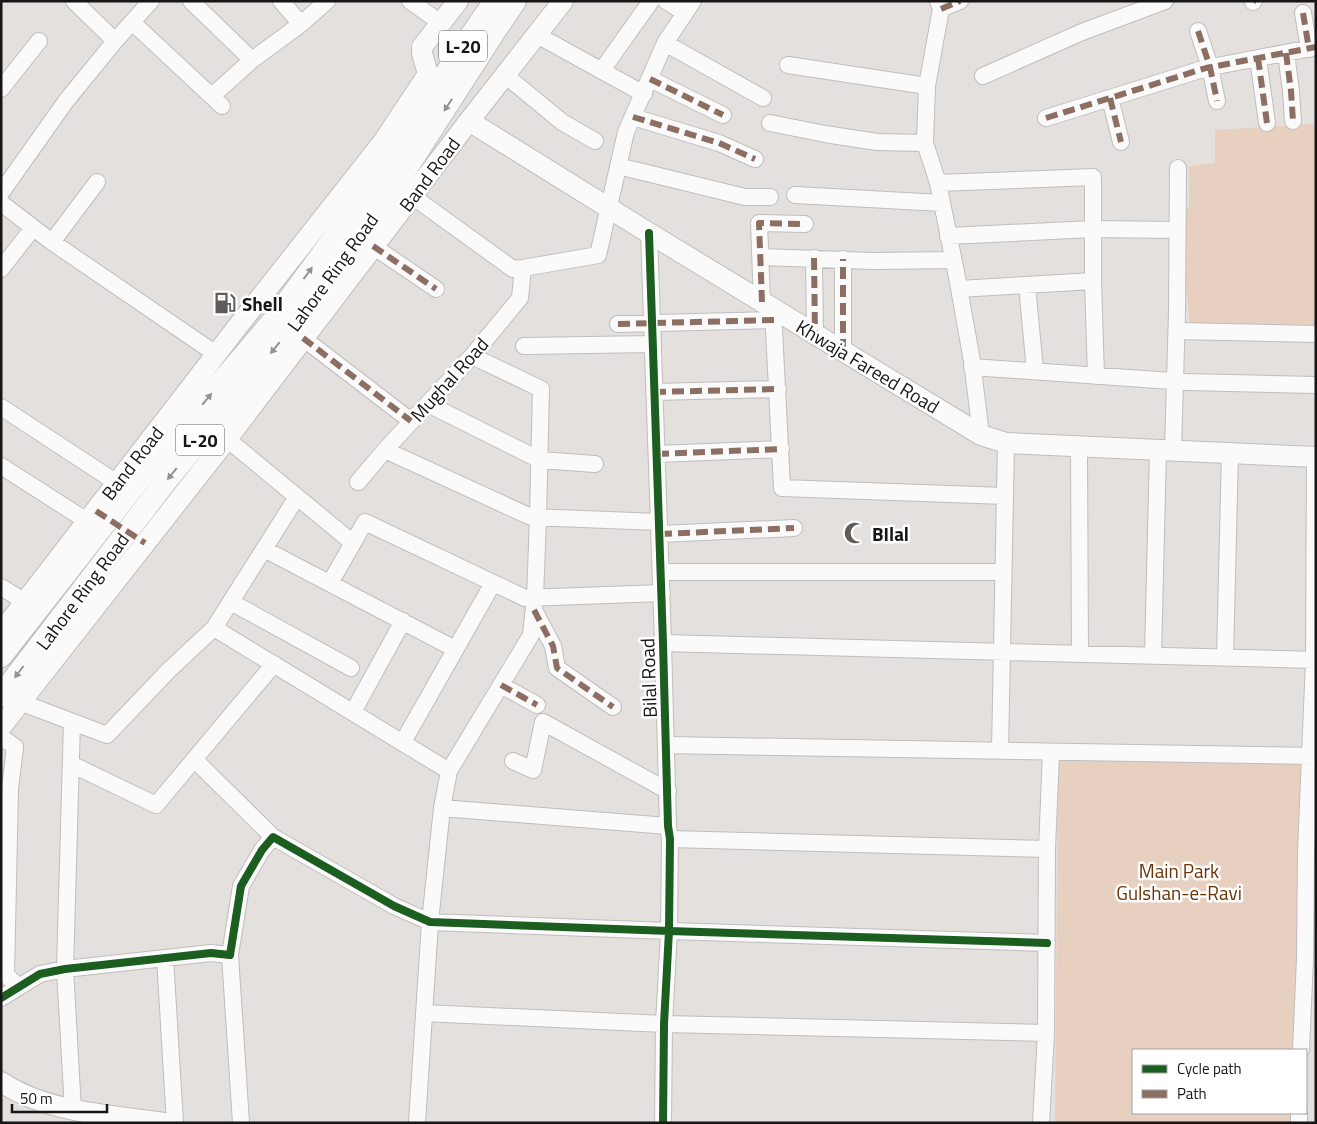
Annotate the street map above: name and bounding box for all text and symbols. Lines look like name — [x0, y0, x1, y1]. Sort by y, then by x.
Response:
road number: L-20 — [439, 30, 487, 61]
one-way arrow — [443, 98, 452, 112]
street label: Band Road — [391, 131, 467, 217]
street label: Lahore Ring Road — [279, 207, 385, 337]
one-way arrow — [303, 266, 313, 279]
place label: Shell — [242, 289, 283, 318]
fuel station icon: Shell — [212, 290, 238, 316]
street label: Khwaja Fareed Road — [791, 312, 945, 420]
street label: Mughal Road — [403, 330, 495, 428]
one-way arrow — [269, 342, 280, 355]
one-way arrow — [201, 393, 212, 406]
street label: Band Road — [94, 420, 170, 506]
road number: L-20 — [176, 424, 224, 456]
one-way arrow — [166, 467, 177, 480]
place label: BIlal — [872, 519, 909, 548]
mosque icon: BIlal — [842, 520, 868, 546]
street label: Lahore Ring Road — [28, 526, 136, 656]
street label: Bilal Road — [632, 638, 664, 718]
one-way arrow — [14, 665, 25, 678]
park label: Main Park Gulshan-e-Ravi — [1116, 856, 1242, 907]
legend — [1132, 1049, 1307, 1114]
text: Cycle path — [1177, 1057, 1242, 1080]
scale bar — [12, 1082, 108, 1114]
text: Path — [1177, 1082, 1207, 1105]
text: 50 m — [20, 1087, 53, 1110]

